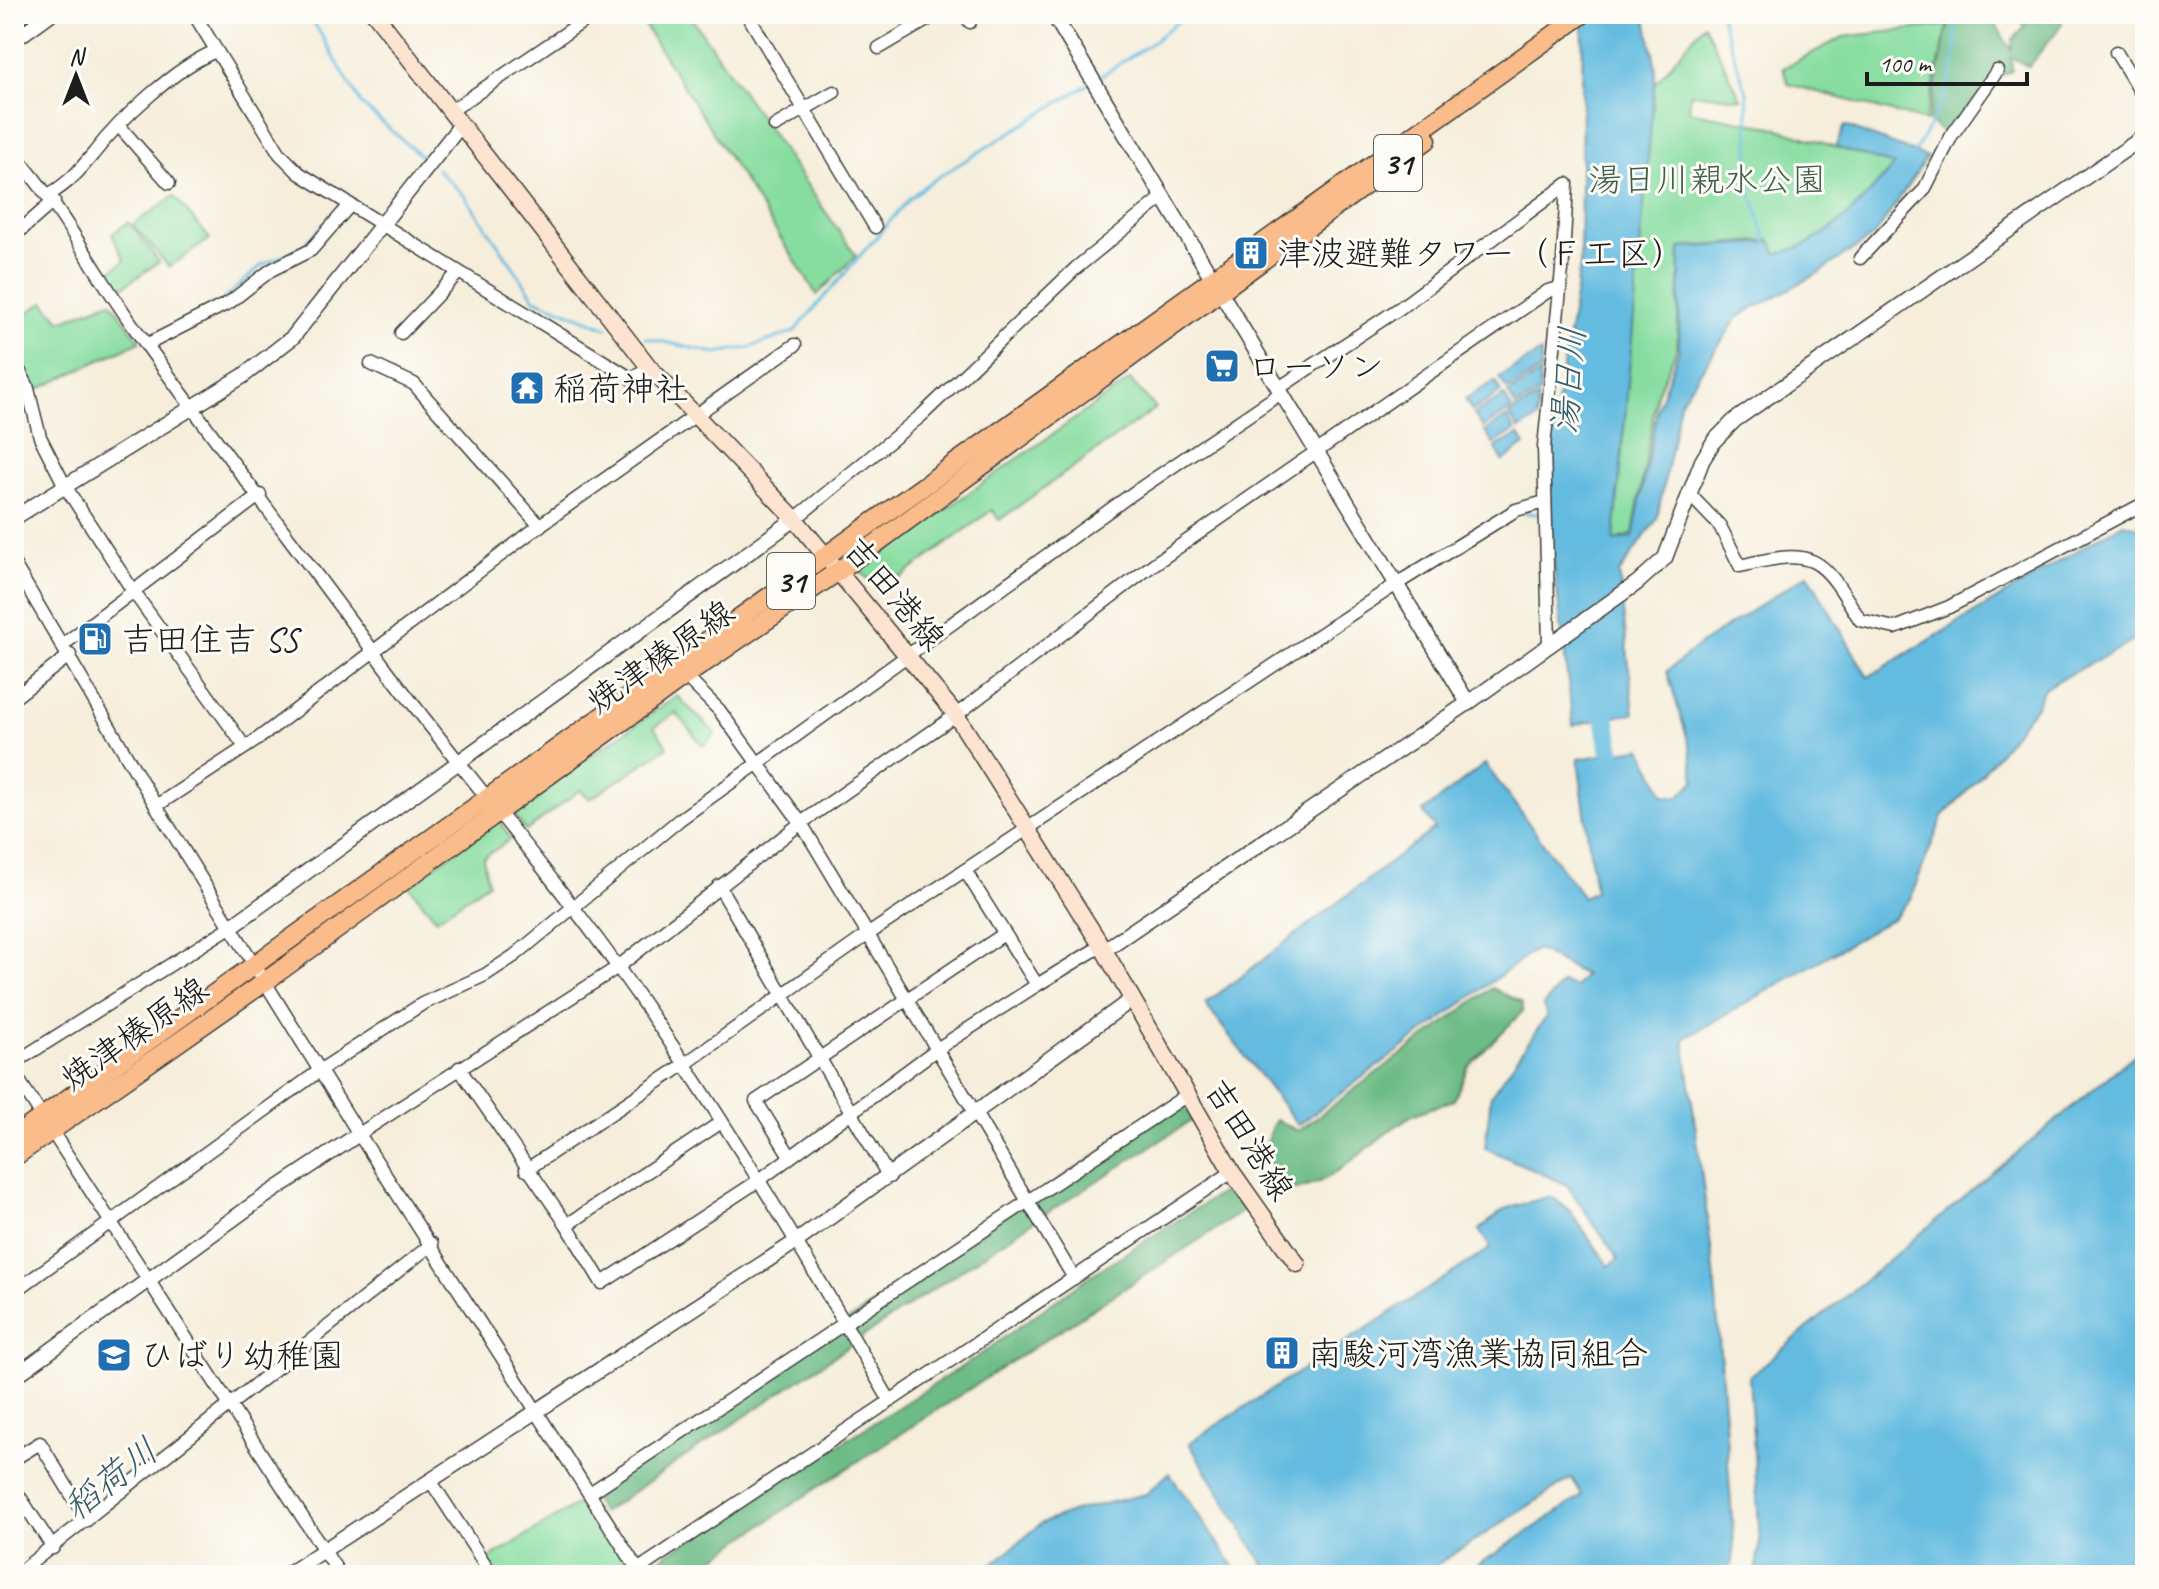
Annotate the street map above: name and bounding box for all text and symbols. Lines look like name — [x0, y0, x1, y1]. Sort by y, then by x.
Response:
north arrow — [36, 36, 116, 116]
scale bar — [1867, 36, 2027, 86]
text: N — [69, 43, 86, 71]
text: 100 m — [1879, 49, 1933, 79]
road number: 31 — [1374, 135, 1422, 191]
park label: 湯日川親水公園 — [1588, 158, 1826, 201]
place label: 津波避難タワー（Ｆ工区） — [1277, 232, 1685, 275]
building icon: 津波避難タワー（Ｆ工区） — [1232, 234, 1270, 272]
water label: 湯日川 — [1540, 324, 1596, 436]
place label: ローソン — [1248, 345, 1384, 388]
supermarket icon: ローソン — [1203, 347, 1241, 385]
place label: 稲荷神社 — [553, 367, 689, 410]
temple icon: 稲荷神社 — [508, 369, 546, 407]
street label: 吉田港線 — [834, 527, 955, 659]
road number: 31 — [767, 553, 815, 609]
street label: 焼津榛原線 — [578, 590, 742, 723]
place label: 吉田住吉 SS — [121, 618, 303, 661]
fuel station icon: 吉田住吉 SS — [76, 620, 114, 658]
street label: 焼津榛原線 — [52, 967, 216, 1100]
street label: 吉田港線 — [1195, 1070, 1304, 1208]
place label: 南駿河湾漁業協同組合 — [1308, 1332, 1648, 1375]
place label: ひばり幼稚園 — [140, 1334, 344, 1377]
building icon: 南駿河湾漁業協同組合 — [1263, 1334, 1301, 1372]
school or university icon: ひばり幼稚園 — [95, 1336, 133, 1374]
water label: 稻荷川 — [54, 1427, 167, 1530]

